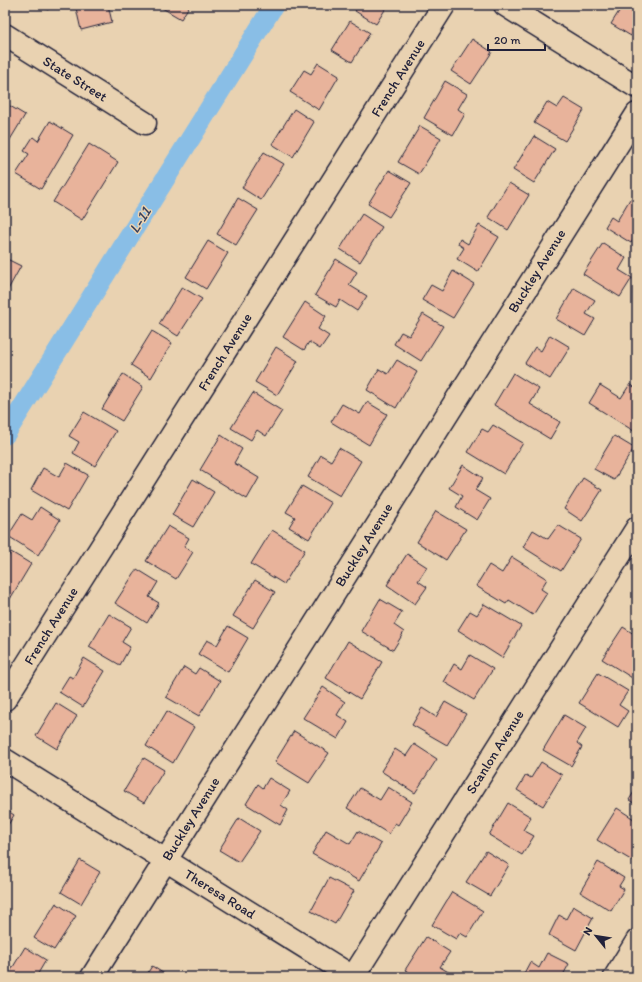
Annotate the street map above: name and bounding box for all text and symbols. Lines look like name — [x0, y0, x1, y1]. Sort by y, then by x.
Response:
scale bar — [488, 26, 545, 52]
text: 20 m — [494, 33, 521, 47]
street label: French Avenue — [367, 36, 429, 120]
street label: State Street — [40, 52, 110, 106]
water label: L-11 — [125, 203, 155, 236]
street label: Buckley Avenue — [505, 226, 570, 316]
street label: French Avenue — [194, 310, 256, 394]
street label: Buckley Avenue — [332, 500, 397, 590]
street label: French Avenue — [20, 584, 82, 668]
street label: Scanlon Avenue — [462, 707, 528, 797]
street label: Buckley Avenue — [159, 774, 224, 864]
street label: Theresa Road — [181, 865, 259, 923]
north arrow — [576, 916, 616, 956]
text: N — [580, 925, 595, 938]

